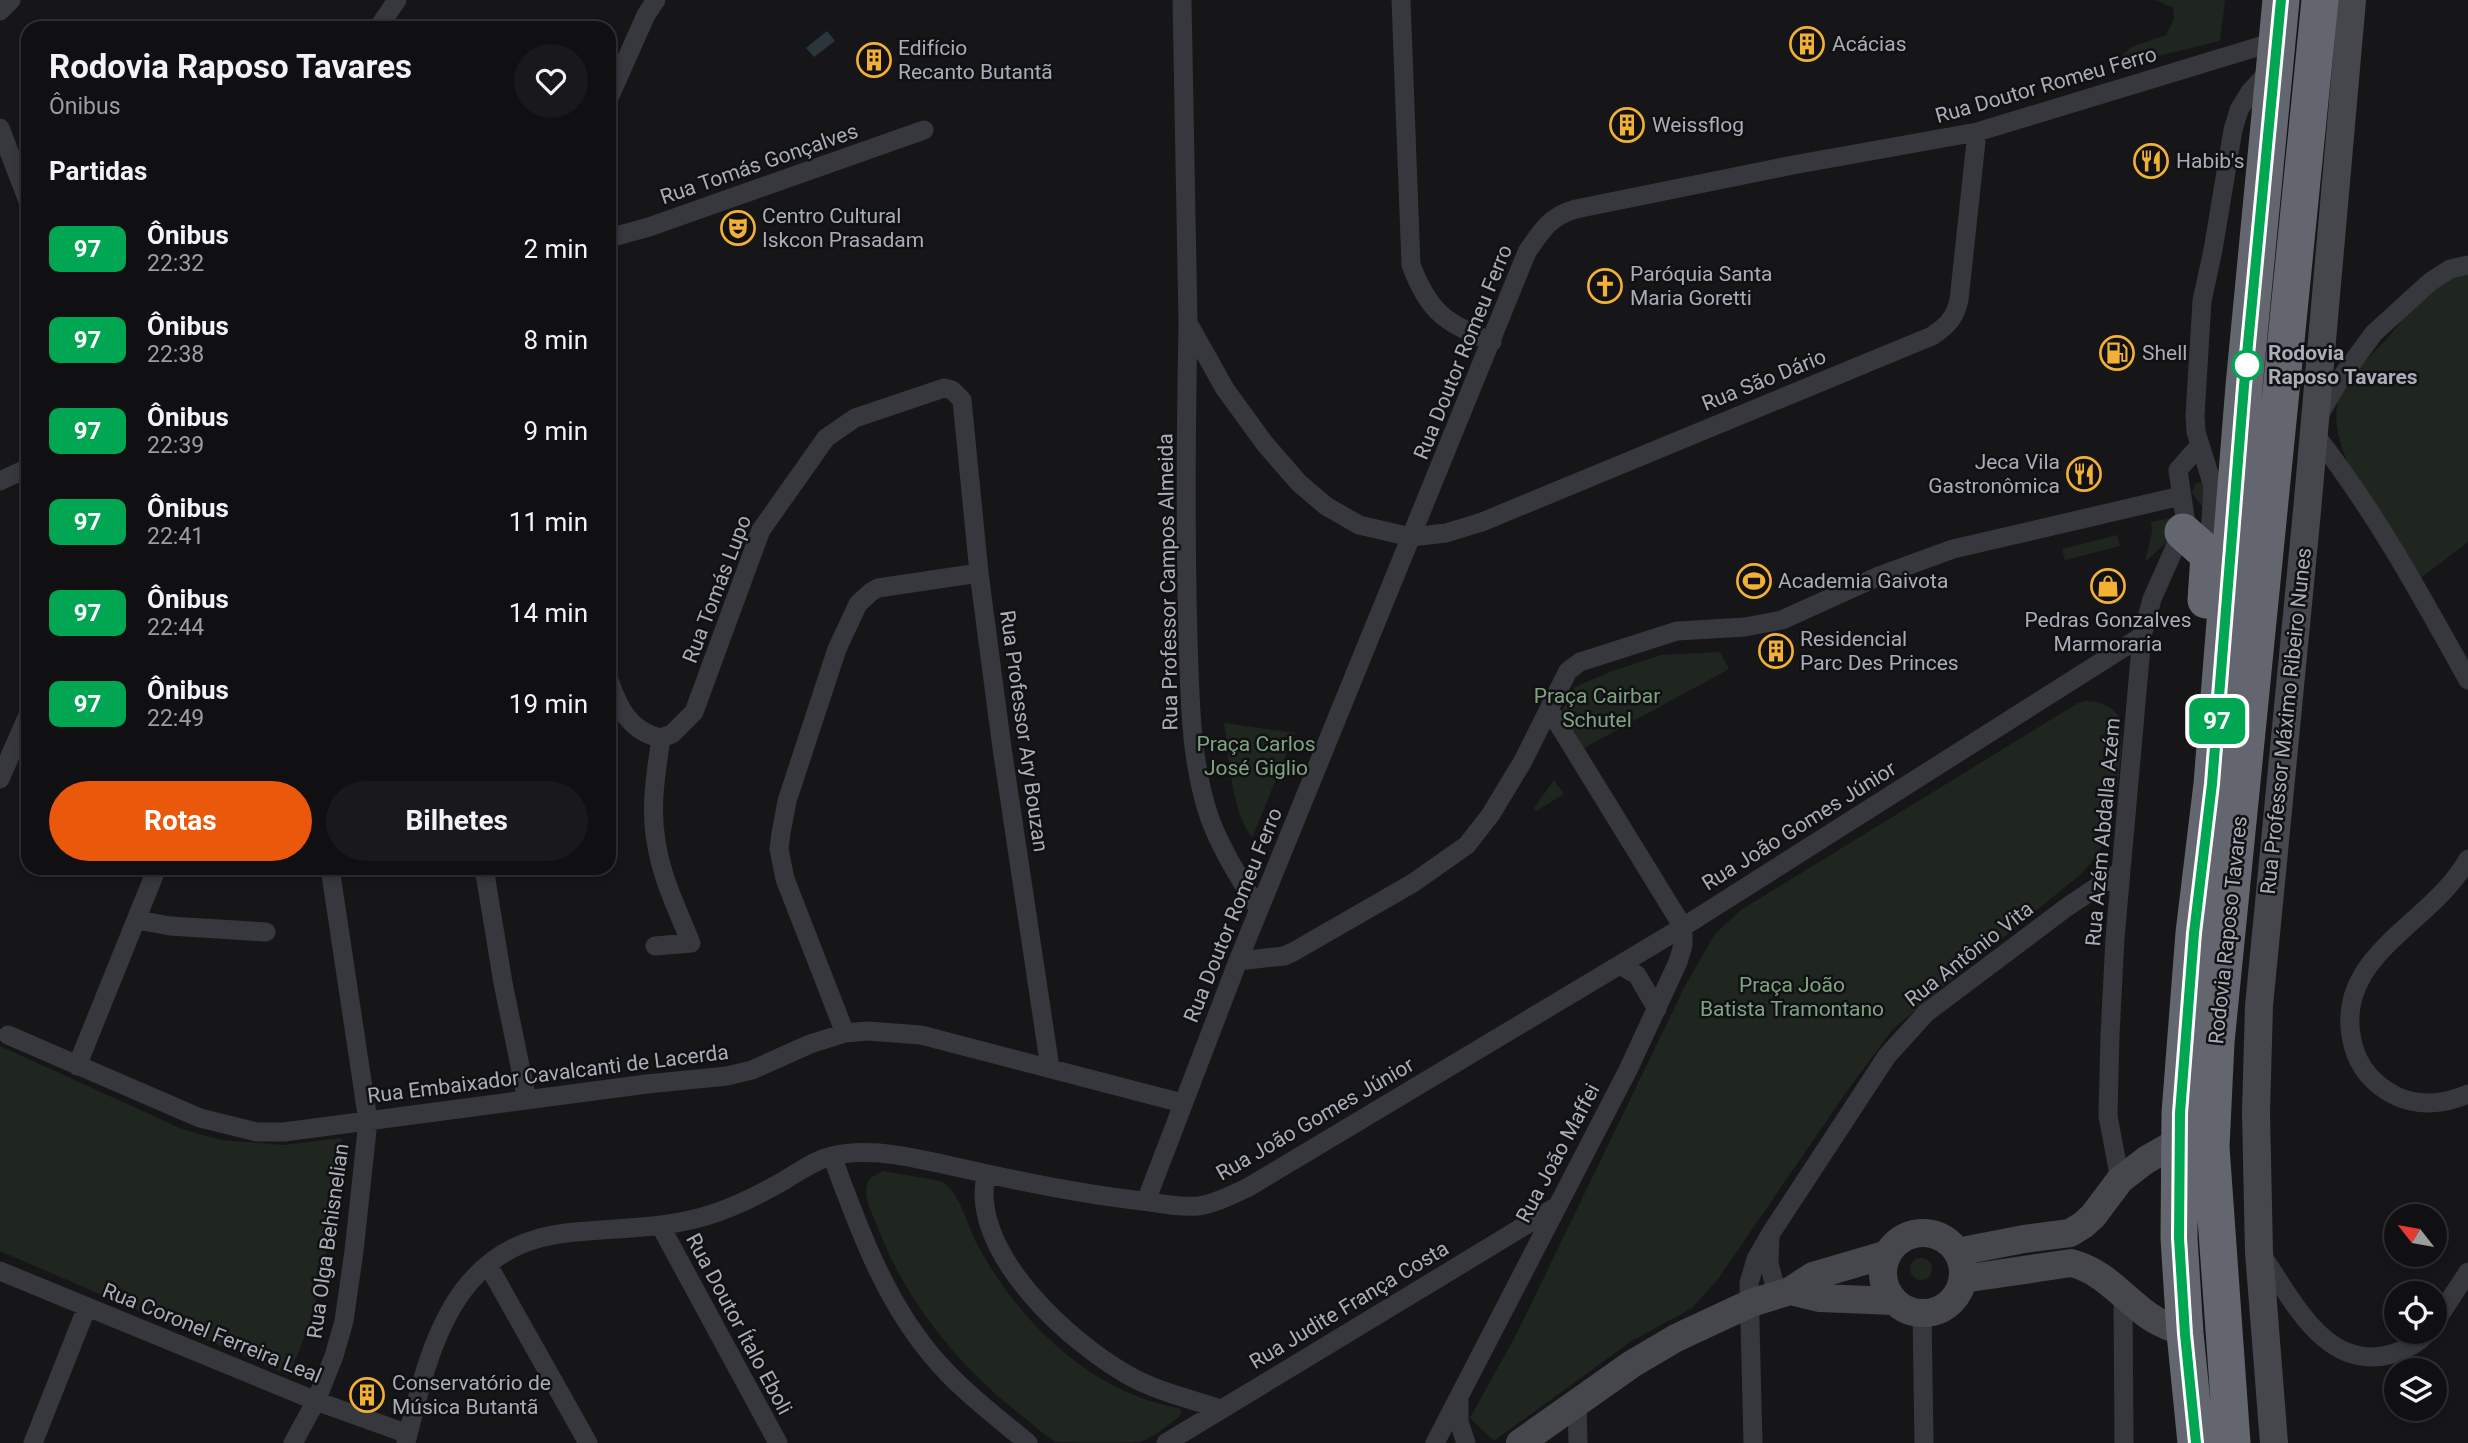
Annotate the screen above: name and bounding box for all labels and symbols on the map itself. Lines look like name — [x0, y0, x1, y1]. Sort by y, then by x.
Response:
building icon: Acácias — [1788, 25, 1826, 63]
place label: Acácias — [1832, 32, 1906, 56]
place label: Edifício Recanto Butantã — [898, 36, 1053, 84]
building icon: Edifício Recanto Butantã — [855, 41, 893, 79]
street label: Rua Doutor Romeu Ferro — [1933, 42, 2160, 128]
building icon: Weissflog — [1608, 106, 1646, 144]
place label: Weissflog — [1652, 113, 1744, 137]
street label: Rua Tomás Gonçalves — [657, 119, 861, 209]
restaurant icon: Habib's — [2132, 142, 2170, 180]
place label: Habib's — [2176, 149, 2245, 173]
place label: Centro Cultural Iskcon Prasadam — [762, 204, 924, 252]
theatre icon: Centro Cultural Iskcon Prasadam — [719, 209, 757, 247]
street label: Rua Doutor Romeu Ferro — [1409, 241, 1517, 463]
place label: Paróquia Santa Maria Goretti — [1630, 262, 1772, 310]
church icon: Paróquia Santa Maria Goretti — [1586, 267, 1624, 305]
fuel station icon: Shell — [2098, 334, 2136, 372]
place label: Shell — [2142, 341, 2187, 365]
place label: Rodovia Raposo Tavares — [2268, 341, 2418, 389]
street label: Rua São Dário — [1698, 344, 1830, 416]
marker: Rodovia Raposo Tavares — [2232, 350, 2262, 380]
street label: Rua Professor Campos Almeida — [1153, 433, 1183, 731]
place label: Jeca Vila Gastronômica — [1928, 450, 2060, 498]
restaurant icon: Jeca Vila Gastronômica — [2065, 455, 2103, 493]
street label: Rua Tomás Lupo — [678, 512, 756, 666]
street label: Rua Professor Máximo Ribeiro Nunes — [2256, 546, 2316, 896]
sports icon: Academia Gaivota — [1735, 562, 1773, 600]
shop icon: Pedras Gonzalves Marmoraria — [2089, 567, 2127, 605]
place label: Academia Gaivota — [1778, 569, 1948, 593]
place label: Pedras Gonzalves Marmoraria — [2024, 608, 2192, 656]
street label: Rua Professor Ary Bouzan — [995, 609, 1053, 853]
place label: Residencial Parc Des Princes — [1800, 627, 1959, 675]
building icon: Residencial Parc Des Princes — [1757, 632, 1795, 670]
park label: Praça Cairbar Schutel — [1534, 684, 1660, 732]
line badge: 97 — [2186, 698, 2248, 744]
street label: Rua Azém Abdalla Azém — [2081, 717, 2125, 947]
park label: Praça Carlos José Giglio — [1196, 732, 1316, 780]
street label: Rua João Gomes Júnior — [1698, 756, 1900, 896]
street label: Rua Doutor Romeu Ferro — [1179, 804, 1287, 1026]
street label: Rodovia Raposo Tavares — [2204, 815, 2252, 1045]
street label: Rua Antônio Vita — [1900, 897, 2038, 1011]
park label: Praça João Batista Tramontano — [1700, 973, 1884, 1021]
street label: Rua Embaixador Cavalcanti de Lacerda — [366, 1040, 730, 1108]
street label: Rua João Gomes Júnior — [1212, 1053, 1418, 1185]
street label: Rua João Maffei — [1511, 1080, 1605, 1226]
street label: Rua Olga Behisnelian — [302, 1142, 354, 1340]
north arrow — [2384, 1204, 2446, 1267]
street label: Rua Doutor Ítalo Eboli — [681, 1229, 797, 1419]
street label: Rua Judite França Costa — [1245, 1236, 1453, 1374]
street label: Rua Coronel Ferreira Leal — [99, 1278, 325, 1388]
place label: Conservatório de Música Butantã — [392, 1371, 551, 1419]
building icon: Conservatório de Música Butantã — [348, 1376, 386, 1414]

